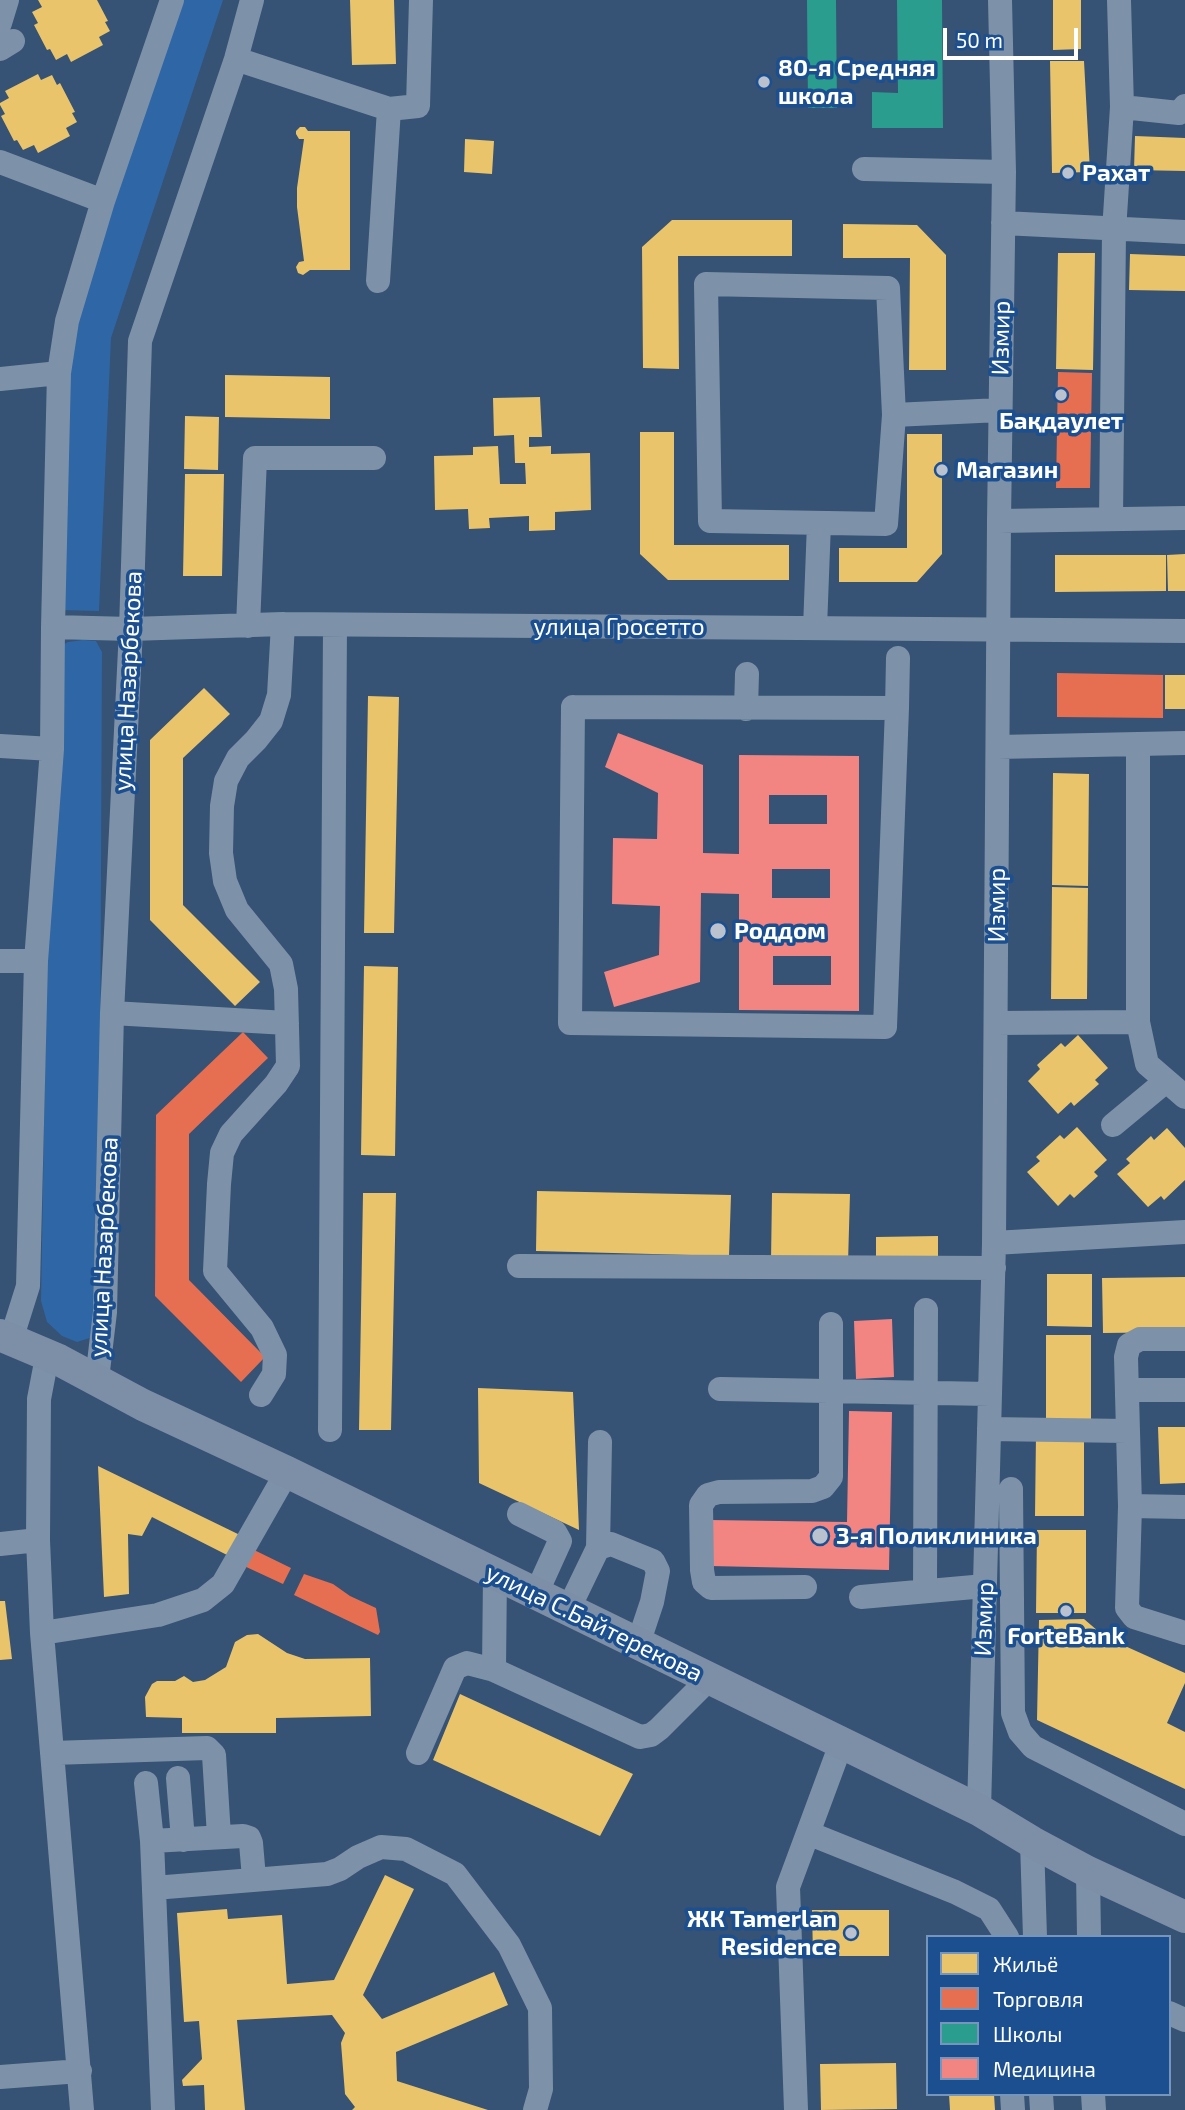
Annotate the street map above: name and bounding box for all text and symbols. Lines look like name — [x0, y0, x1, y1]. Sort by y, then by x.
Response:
scale bar — [947, 14, 1082, 58]
text: 50 m — [956, 27, 1003, 52]
place label: 80-я Средняя школа — [778, 54, 936, 110]
marker: 80-я Средняя школа — [756, 74, 772, 90]
place label: Рахат — [1082, 159, 1150, 187]
marker: Рахат — [1060, 165, 1076, 181]
street label: Измир — [986, 300, 1016, 376]
marker: Бақдаулет — [1053, 387, 1069, 403]
place label: Бақдаулет — [999, 407, 1123, 435]
place label: Магазин — [956, 456, 1058, 484]
marker: Магазин — [934, 462, 950, 478]
street label: улица Назарбекова — [108, 570, 148, 792]
street label: улица Гросетто — [533, 613, 705, 641]
street label: Измир — [983, 868, 1011, 942]
place label: Роддом — [734, 917, 826, 945]
marker: Роддом — [708, 921, 728, 941]
street label: улица Назарбекова — [84, 1136, 124, 1358]
place label: 3-я Поликлиника — [836, 1522, 1037, 1550]
marker: 3-я Поликлиника — [810, 1526, 830, 1546]
street label: улица С.Байтерекова — [481, 1558, 707, 1688]
street label: Измир — [968, 1581, 1000, 1657]
marker: ForteBank — [1058, 1603, 1074, 1619]
place label: ForteBank — [1007, 1622, 1125, 1650]
place label: ЖК Tamerlan Residence — [687, 1905, 837, 1961]
marker: ЖК Tamerlan Residence — [843, 1925, 859, 1941]
legend — [926, 1935, 1171, 2096]
text: Жильё — [993, 1951, 1058, 1976]
text: Торговля — [993, 1986, 1083, 2011]
text: Школы — [993, 2021, 1062, 2046]
text: Медицина — [993, 2056, 1096, 2081]

